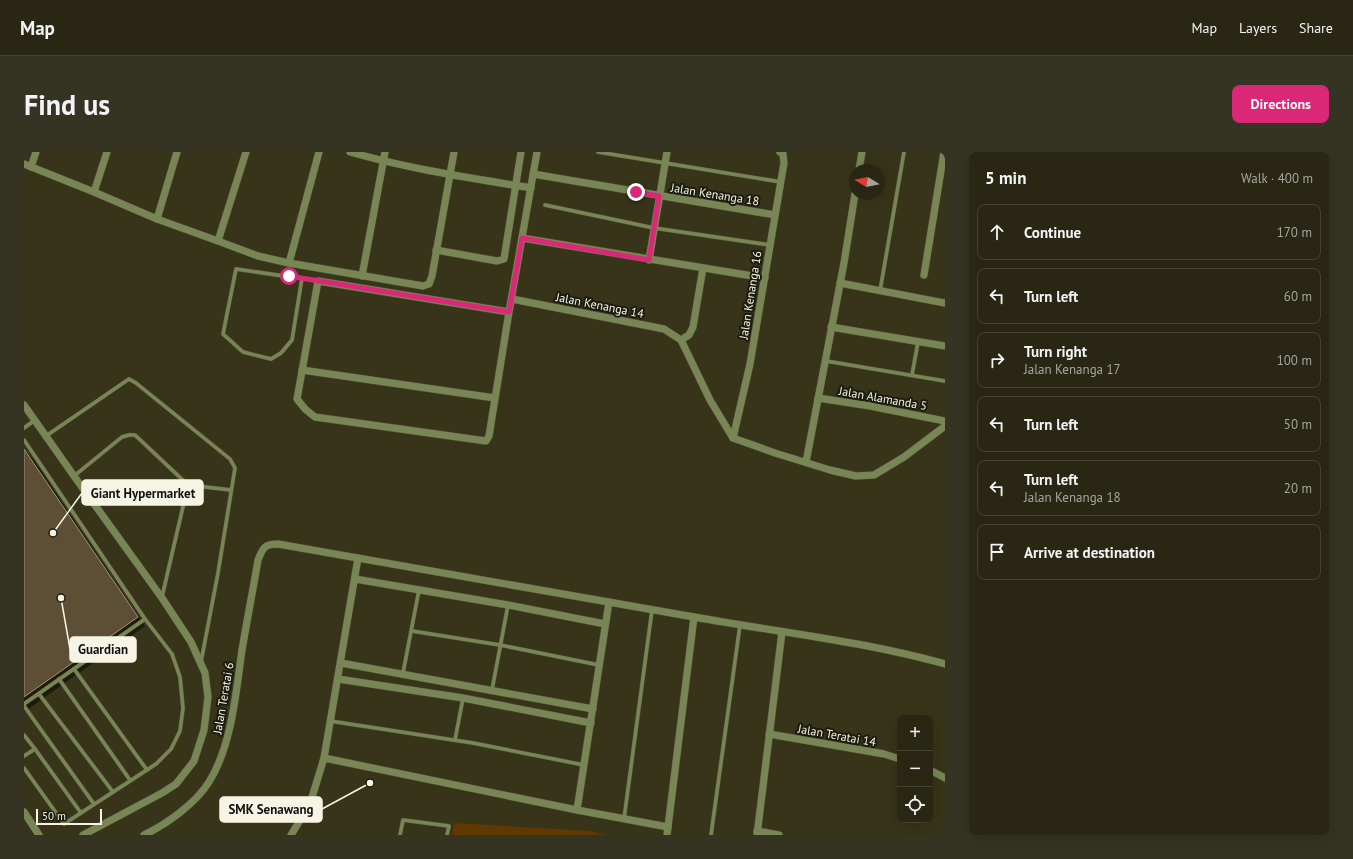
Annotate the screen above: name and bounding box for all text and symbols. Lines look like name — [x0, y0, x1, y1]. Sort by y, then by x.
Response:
text: Map — [20, 16, 55, 40]
text: Map — [1191, 19, 1217, 37]
text: Layers — [1239, 19, 1277, 37]
text: Share — [1299, 19, 1333, 37]
button: Directions — [1232, 85, 1329, 123]
text: Find us — [24, 86, 110, 123]
north arrow — [849, 164, 885, 200]
text: 5 min — [985, 167, 1026, 189]
text: Walk · 400 m — [1241, 170, 1313, 187]
street label: Jalan Kenanga 18 — [669, 179, 760, 208]
route end — [627, 183, 645, 201]
icon: ahead — [986, 221, 1008, 243]
text: Continue — [1024, 223, 1081, 242]
text: 170 m — [1277, 224, 1312, 241]
street label: Jalan Kenanga 16 — [735, 250, 764, 341]
route start — [280, 267, 298, 285]
icon: left — [986, 285, 1008, 307]
text: Turn left — [1024, 287, 1078, 306]
text: 60 m — [1284, 288, 1312, 305]
street label: Jalan Kenanga 14 — [554, 289, 646, 321]
text: Turn right — [1024, 342, 1087, 361]
icon: right — [986, 349, 1008, 371]
text: 100 m — [1277, 352, 1312, 369]
text: Jalan Kenanga 17 — [1024, 361, 1121, 378]
street label: Jalan Alamanda 5 — [837, 383, 928, 413]
icon: left — [986, 413, 1008, 435]
text: Turn left — [1024, 415, 1078, 434]
text: 50 m — [1284, 416, 1312, 433]
text: Turn left — [1024, 470, 1078, 489]
icon: left — [986, 477, 1008, 499]
callout: Giant Hypermarket — [82, 480, 203, 505]
text: 20 m — [1284, 480, 1312, 497]
text: Giant Hypermarket — [91, 485, 196, 502]
text: Jalan Kenanga 18 — [1024, 489, 1121, 506]
icon: arrive — [986, 541, 1008, 563]
text: Arrive at destination — [1024, 543, 1155, 562]
callout: Guardian — [70, 637, 136, 662]
text: Guardian — [78, 641, 128, 658]
street label: Jalan Teratai 6 — [209, 661, 237, 736]
map controls — [897, 715, 933, 823]
button: + — [897, 715, 933, 751]
street label: Jalan Teratai 14 — [796, 721, 878, 749]
button: − — [897, 751, 933, 787]
button: locate — [897, 787, 933, 823]
callout: SMK Senawang — [220, 797, 322, 822]
text: SMK Senawang — [228, 801, 314, 818]
scale bar — [36, 807, 102, 826]
text: 50 m — [42, 809, 66, 823]

